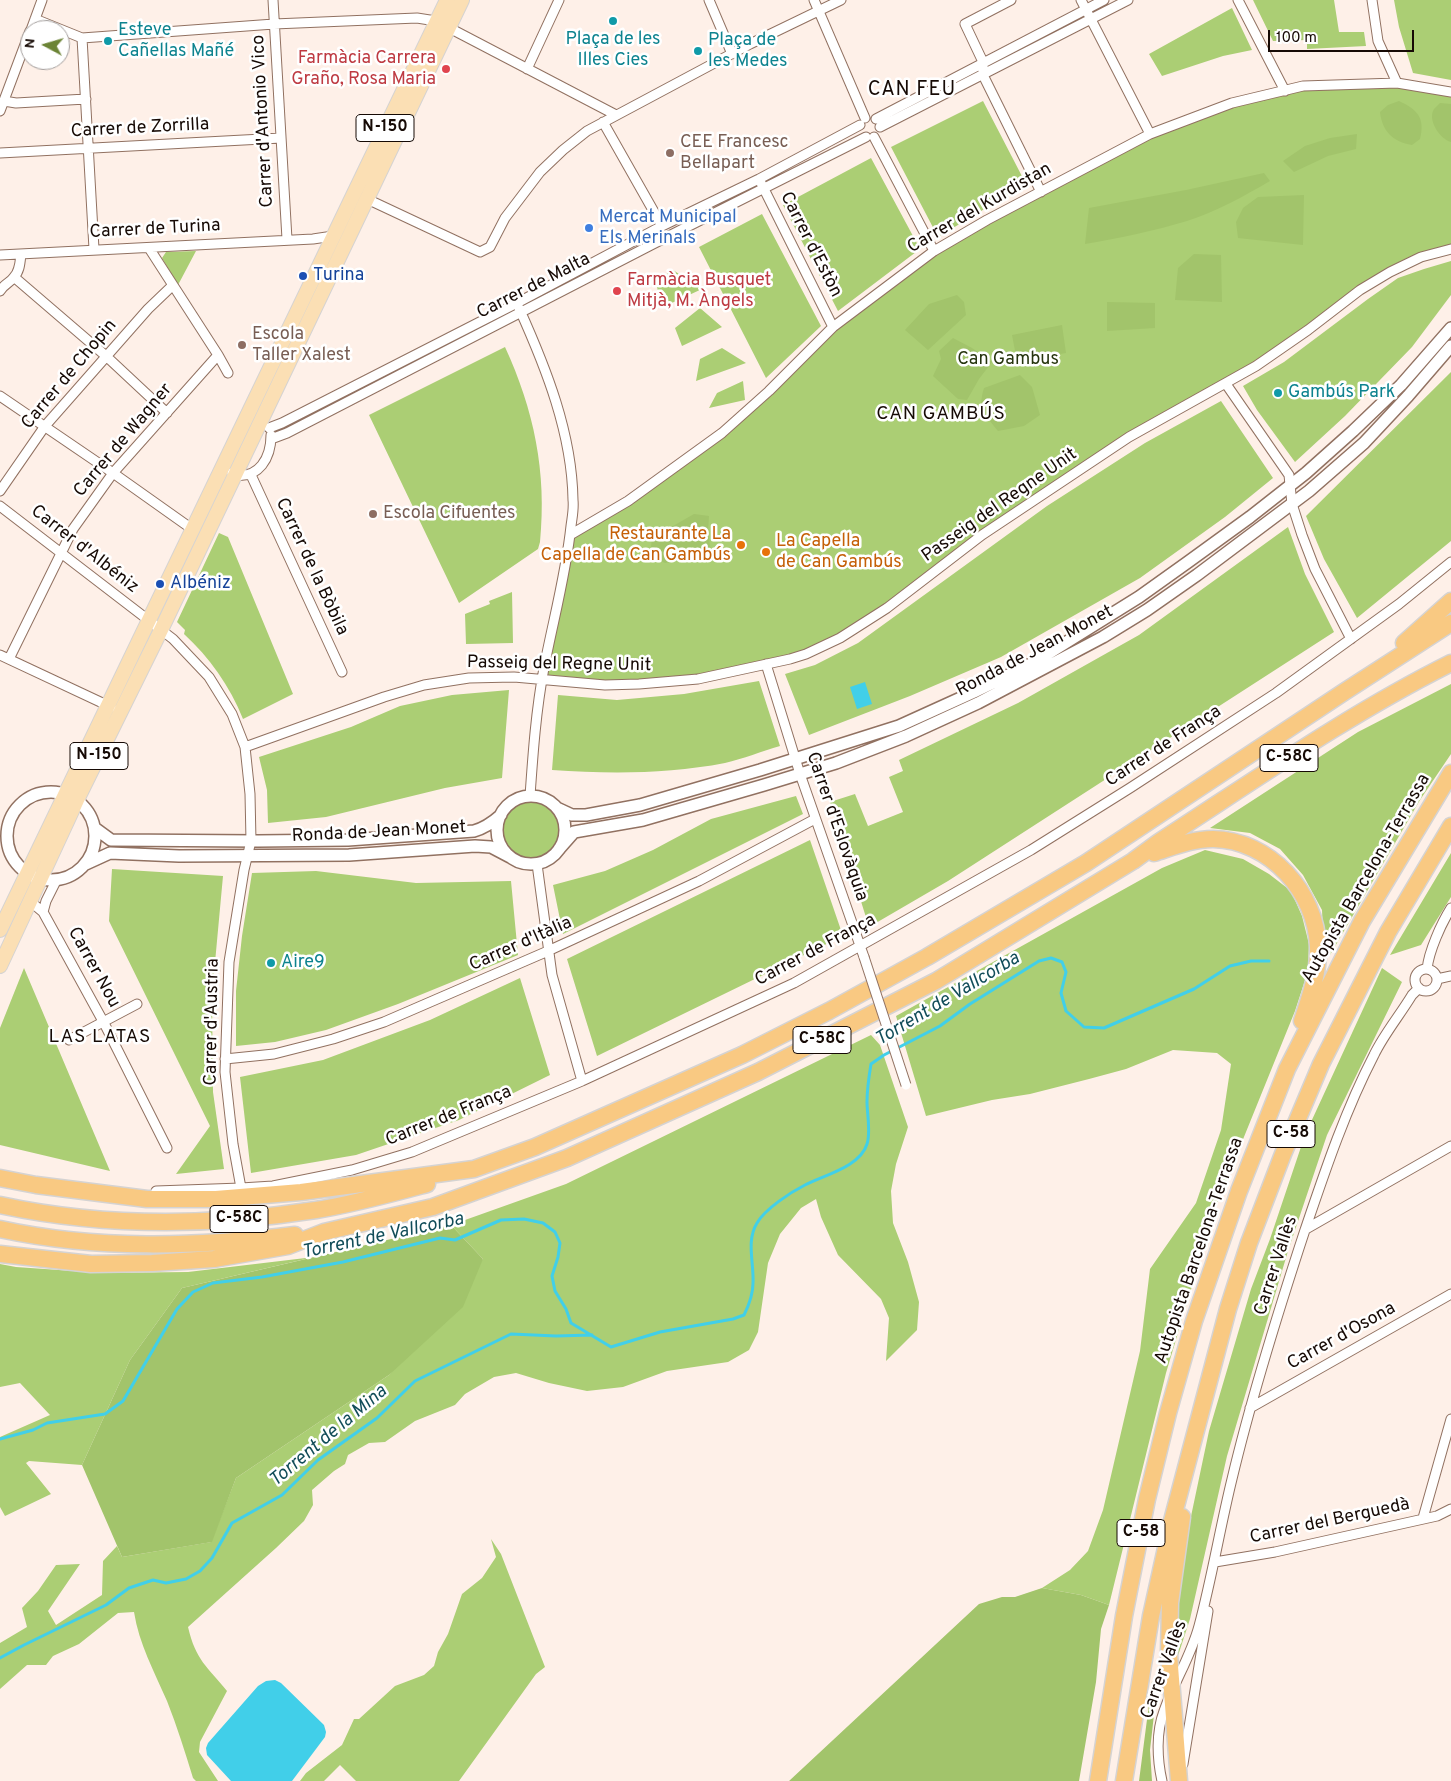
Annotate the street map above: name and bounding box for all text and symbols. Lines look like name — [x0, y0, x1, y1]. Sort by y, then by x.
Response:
marker: Plaça de les Illes Cies — [607, 15, 619, 27]
north arrow — [20, 20, 70, 70]
place label: Esteve Cañellas Mañé — [118, 20, 234, 62]
scale bar — [1271, 20, 1417, 52]
place label: Plaça de les Illes Cies — [565, 29, 661, 72]
text: 100 m — [1276, 29, 1317, 48]
place label: Plaça de les Medes — [708, 30, 787, 72]
street label: Carrer d'Antonio Vico — [249, 34, 279, 208]
marker: Esteve Cañellas Mañé — [102, 35, 114, 47]
text: N — [22, 38, 40, 49]
marker: Plaça de les Medes — [692, 45, 704, 57]
place label: Farmàcia Carrera Graño, Rosa Maria — [291, 48, 436, 90]
marker: Farmàcia Carrera Graño, Rosa Maria — [440, 63, 452, 75]
district label: CAN FEU — [867, 79, 957, 103]
street label: Carrer de Zorrilla — [70, 115, 210, 143]
road number: N-150 — [356, 115, 414, 142]
place label: CEE Francesc Bellapart — [680, 132, 789, 174]
marker: CEE Francesc Bellapart — [664, 147, 676, 159]
street label: Carrer del Kurdistan — [904, 159, 1056, 259]
street label: Carrer d'Estòn — [774, 189, 846, 301]
place label: Mercat Municipal Els Merinals — [599, 207, 737, 250]
street label: Carrer de Turina — [89, 216, 221, 244]
marker: Mercat Municipal Els Merinals — [583, 222, 595, 234]
street label: Carrer de Malta — [474, 249, 594, 325]
place label: Turina — [313, 265, 364, 287]
marker: Turina — [297, 270, 309, 282]
place label: Farmàcia Busquet Mitjà, M. Àngels — [627, 270, 771, 312]
marker: Farmàcia Busquet Mitjà, M. Àngels — [611, 285, 623, 297]
street label: Carrer de Chopin — [18, 316, 122, 434]
place label: Escola Taller Xalest — [252, 324, 351, 366]
marker: Escola Taller Xalest — [236, 339, 248, 351]
park label: Can Gambus — [957, 349, 1059, 371]
street label: Carrer de Wagner — [70, 380, 178, 502]
place label: Gambús Park — [1288, 382, 1395, 404]
marker: Gambús Park — [1272, 387, 1284, 399]
district label: CAN GAMBÚS — [875, 404, 1007, 426]
street label: Passeig del Regne Unit — [918, 444, 1082, 568]
street label: Carrer de la Bòbila — [270, 495, 352, 639]
street label: Carrer d'Albéniz — [26, 501, 142, 599]
place label: Escola Cifuentes — [383, 503, 515, 525]
marker: Escola Cifuentes — [367, 508, 379, 520]
place label: Restaurante La Capella de Can Gambús — [541, 524, 731, 566]
place label: La Capella de Can Gambús — [776, 531, 902, 574]
marker: Restaurante La Capella de Can Gambús — [735, 539, 747, 551]
marker: La Capella de Can Gambús — [760, 546, 772, 558]
place label: Albéniz — [170, 573, 231, 595]
marker: Albéniz — [154, 578, 166, 590]
street label: Ronda de Jean Monet — [953, 602, 1117, 702]
street label: Passeig del Regne Unit — [467, 653, 651, 677]
street label: Carrer de França — [1102, 702, 1226, 792]
road number: N-150 — [70, 742, 128, 769]
road number: C-58C — [1260, 744, 1318, 771]
street label: Carrer d'Eslovàquia — [800, 750, 872, 904]
street label: Autopista Barcelona-Terrassa — [1298, 771, 1436, 987]
street label: Ronda de Jean Monet — [291, 818, 467, 848]
street label: Carrer de França — [752, 910, 880, 992]
street label: Carrer d'Itàlia — [466, 913, 576, 977]
street label: Carrer Nou — [62, 924, 124, 1012]
water label: Torrent de Vallcorba — [872, 948, 1024, 1052]
place label: Aire9 — [281, 952, 325, 974]
marker: Aire9 — [265, 957, 277, 969]
street label: Carrer d'Austria — [201, 958, 225, 1086]
road number: C-58C — [793, 1026, 851, 1054]
district label: LAS LATAS — [47, 1027, 153, 1049]
street label: Carrer de França — [383, 1082, 515, 1152]
road number: C-58 — [1267, 1120, 1315, 1148]
street label: Autopista Barcelona-Terrassa — [1151, 1135, 1249, 1367]
road number: C-58C — [210, 1206, 268, 1232]
water label: Torrent de Vallcorba — [300, 1209, 466, 1265]
street label: Carrer Vallès — [1251, 1213, 1303, 1319]
street label: Carrer d'Osona — [1284, 1298, 1400, 1376]
water label: Torrent de la Mina — [265, 1381, 393, 1493]
street label: Carrer del Berguedà — [1248, 1495, 1412, 1549]
road number: C-58 — [1117, 1520, 1165, 1546]
street label: Carrer Vallès — [1137, 1618, 1193, 1722]

